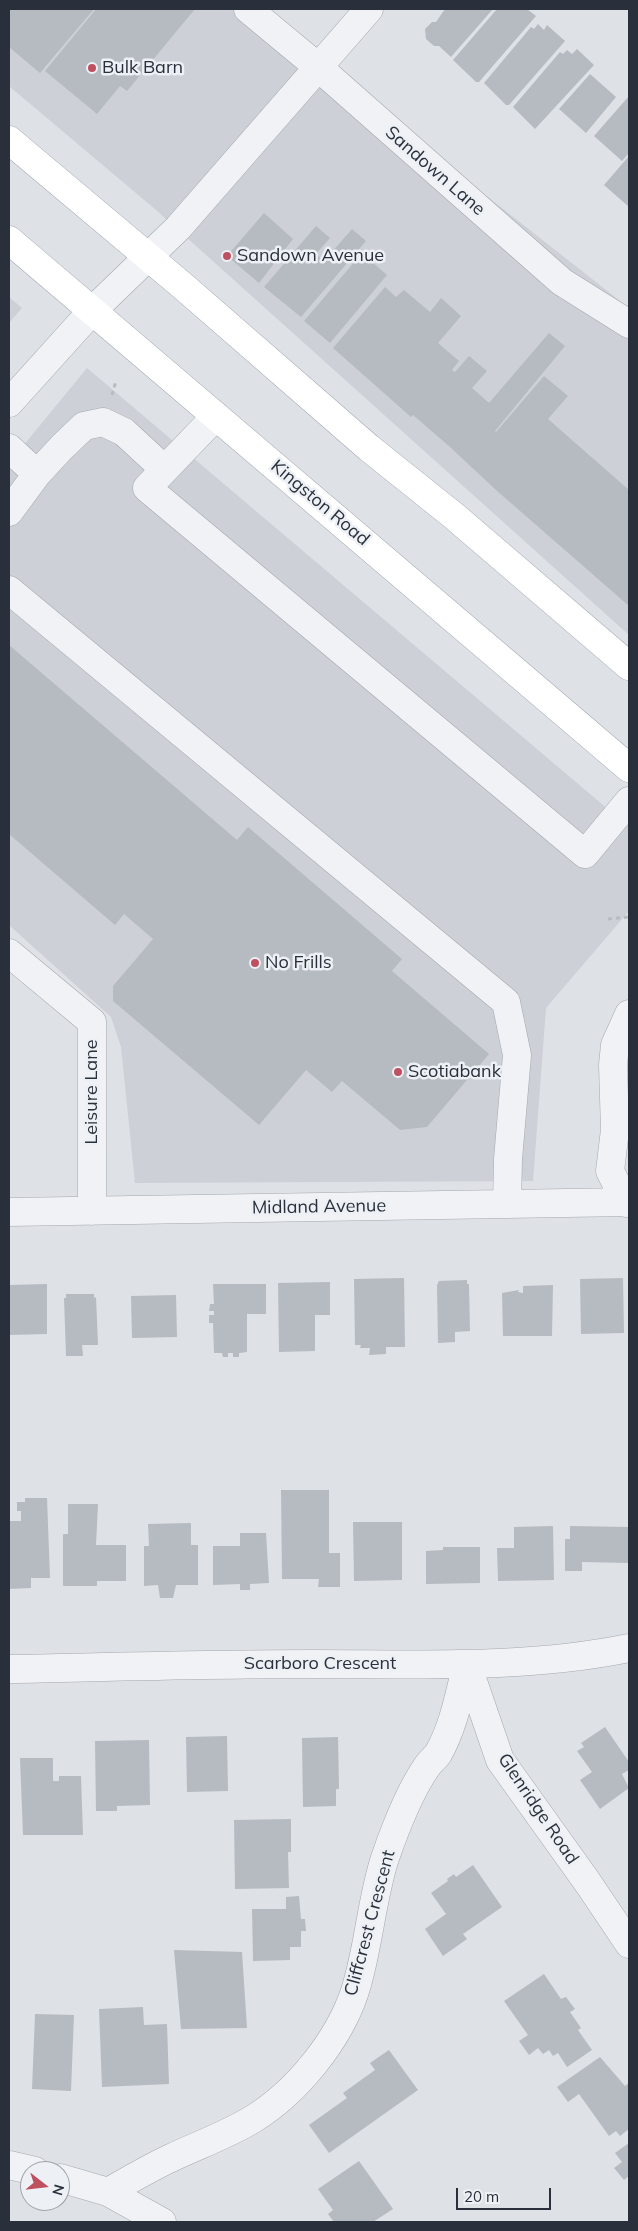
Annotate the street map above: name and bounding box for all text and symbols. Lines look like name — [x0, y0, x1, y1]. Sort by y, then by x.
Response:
place label: Bulk Barn — [102, 57, 183, 79]
marker: Bulk Barn — [86, 62, 98, 74]
street label: Sandown Lane — [381, 122, 489, 220]
place label: Sandown Avenue — [237, 245, 384, 267]
marker: Sandown Avenue — [221, 250, 233, 262]
street label: Kingston Road — [266, 456, 374, 550]
place label: No Frills — [265, 952, 332, 974]
marker: No Frills — [249, 957, 261, 969]
street label: Leisure Lane — [81, 1040, 103, 1144]
place label: Scotiabank — [408, 1061, 501, 1083]
marker: Scotiabank — [392, 1066, 404, 1078]
street label: Midland Avenue — [252, 1195, 386, 1219]
street label: Scarboro Crescent — [244, 1653, 396, 1675]
street label: Glenridge Road — [493, 1750, 583, 1868]
street label: Cliffcrest Crescent — [340, 1848, 400, 1998]
north arrow — [20, 2161, 70, 2211]
scale bar — [458, 2178, 553, 2210]
text: N — [48, 2182, 69, 2197]
text: 20 m — [464, 2187, 499, 2206]

